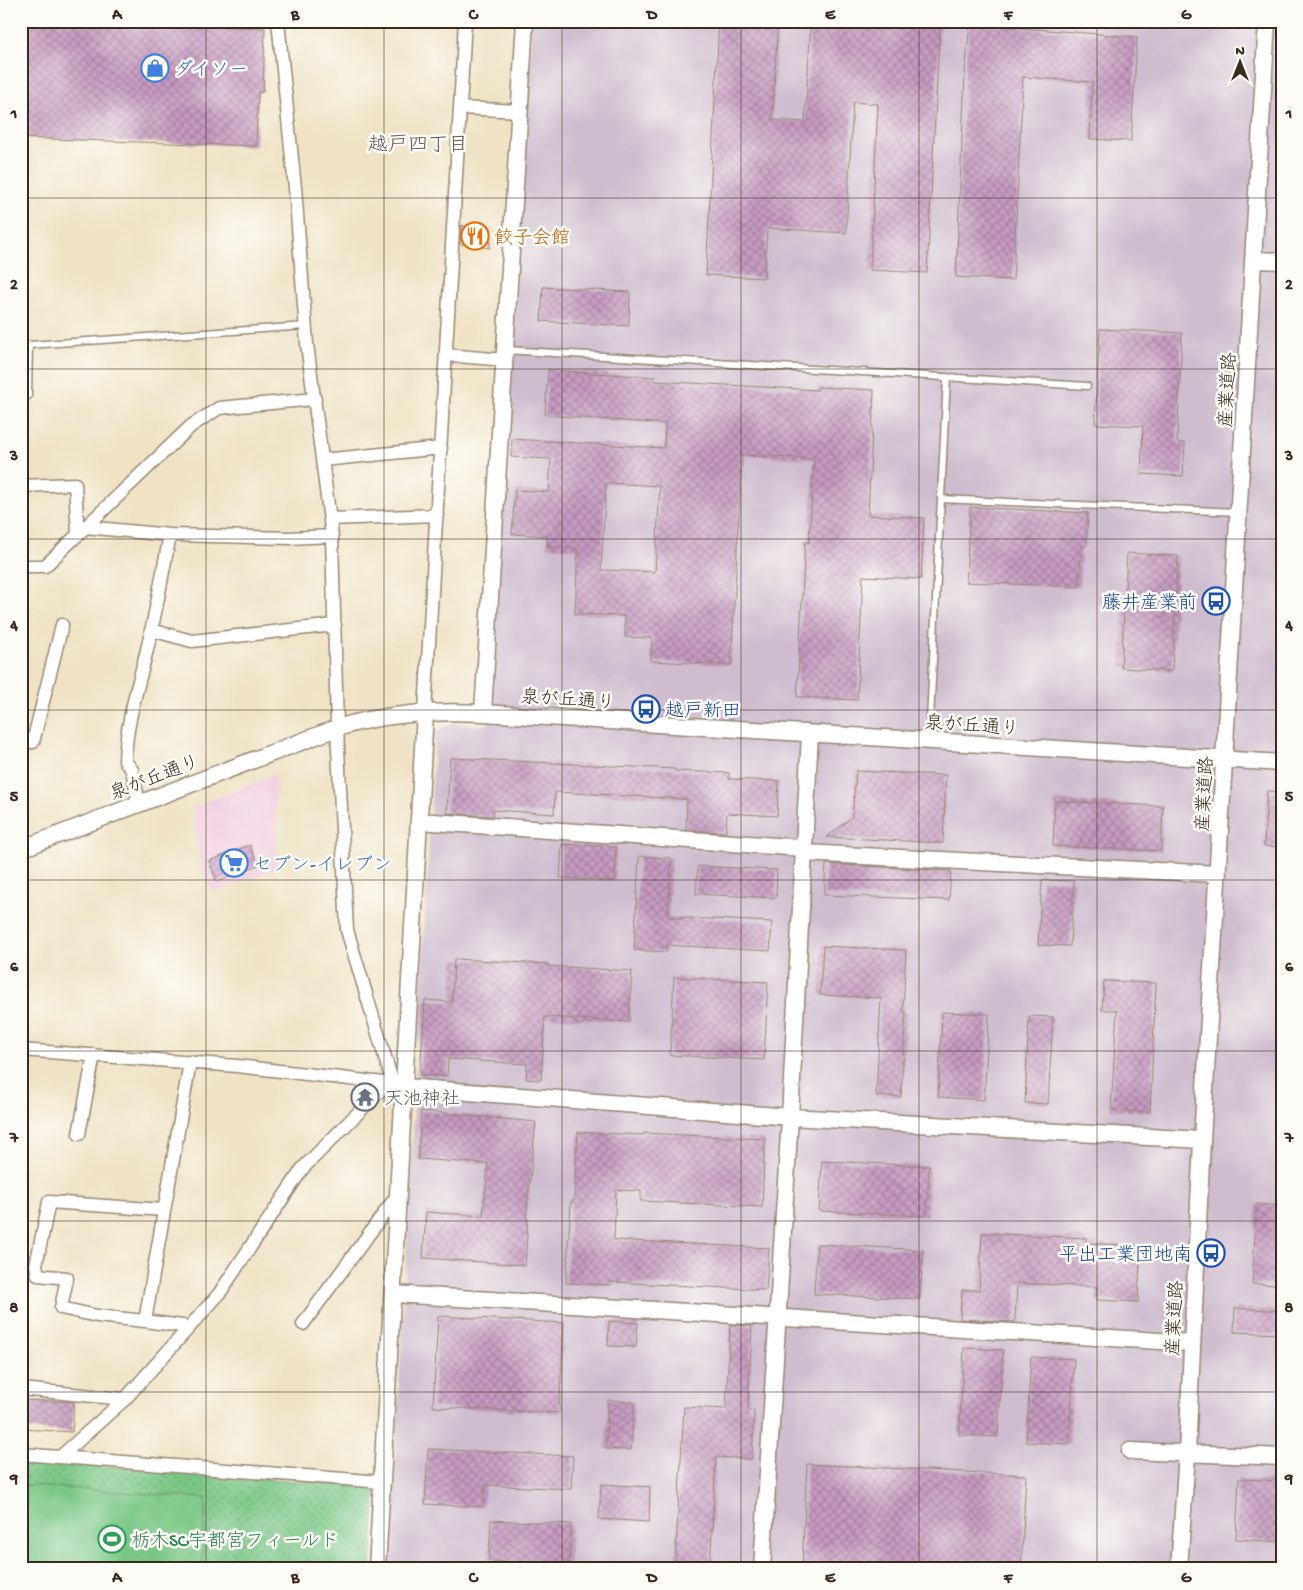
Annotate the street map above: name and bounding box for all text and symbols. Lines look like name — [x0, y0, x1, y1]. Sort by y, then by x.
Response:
text: A — [111, 7, 123, 26]
text: B — [290, 7, 300, 26]
text: C — [468, 7, 479, 26]
text: D — [645, 7, 658, 26]
text: E — [825, 7, 836, 26]
text: F — [1003, 7, 1014, 26]
text: G — [1181, 7, 1192, 26]
north arrow — [1216, 38, 1266, 88]
text: N — [1235, 43, 1245, 60]
shop icon: ダイソー — [140, 53, 170, 83]
place label: ダイソー — [174, 59, 248, 83]
text: 1 — [10, 106, 17, 125]
text: 1 — [1285, 106, 1292, 125]
district label: 越戸四丁目 — [368, 134, 468, 158]
restaurant icon: 餃子会館 — [460, 221, 490, 251]
place label: 餃子会館 — [494, 227, 570, 251]
text: 2 — [10, 277, 18, 296]
text: 2 — [1285, 277, 1293, 296]
street label: 産業道路 — [1215, 352, 1243, 429]
text: 3 — [9, 448, 18, 467]
text: 3 — [1284, 448, 1293, 467]
bus stop icon: 藤井産業前 — [1201, 586, 1231, 616]
place label: 藤井産業前 — [1102, 592, 1197, 616]
text: 4 — [9, 618, 18, 637]
text: 4 — [1284, 618, 1293, 637]
street label: 泉が丘通り — [520, 686, 616, 716]
bus stop icon: 越戸新田 — [631, 694, 661, 724]
place label: 越戸新田 — [665, 700, 741, 724]
street label: 泉が丘通り — [924, 712, 1020, 742]
street label: 泉が丘通り — [106, 751, 204, 807]
street label: 産業道路 — [1192, 756, 1220, 833]
text: 5 — [10, 789, 19, 808]
text: 5 — [1285, 789, 1294, 808]
supermarket icon: セブン-イレブン — [219, 848, 249, 878]
place label: セブン-イレブン — [253, 855, 392, 878]
text: 6 — [10, 959, 19, 978]
text: 6 — [1285, 959, 1294, 978]
temple icon: 天池神社 — [350, 1082, 380, 1112]
place label: 天池神社 — [384, 1088, 460, 1112]
text: 7 — [9, 1130, 19, 1149]
text: 7 — [1284, 1130, 1294, 1149]
bus stop icon: 平出工業団地南 — [1196, 1238, 1226, 1268]
place label: 平出工業団地南 — [1059, 1244, 1192, 1268]
street label: 産業道路 — [1162, 1280, 1190, 1357]
text: 8 — [10, 1300, 19, 1319]
text: 8 — [1285, 1300, 1294, 1319]
text: 9 — [9, 1471, 18, 1490]
text: 9 — [1284, 1471, 1293, 1490]
sports icon: 栃木SC宇都宮フィールド — [97, 1524, 127, 1554]
place label: 栃木SC宇都宮フィールド — [131, 1530, 339, 1554]
text: A — [111, 1570, 123, 1589]
text: B — [290, 1570, 300, 1589]
text: C — [468, 1570, 479, 1589]
text: D — [645, 1570, 658, 1589]
text: E — [825, 1570, 836, 1589]
text: F — [1003, 1570, 1014, 1589]
text: G — [1181, 1570, 1192, 1589]

